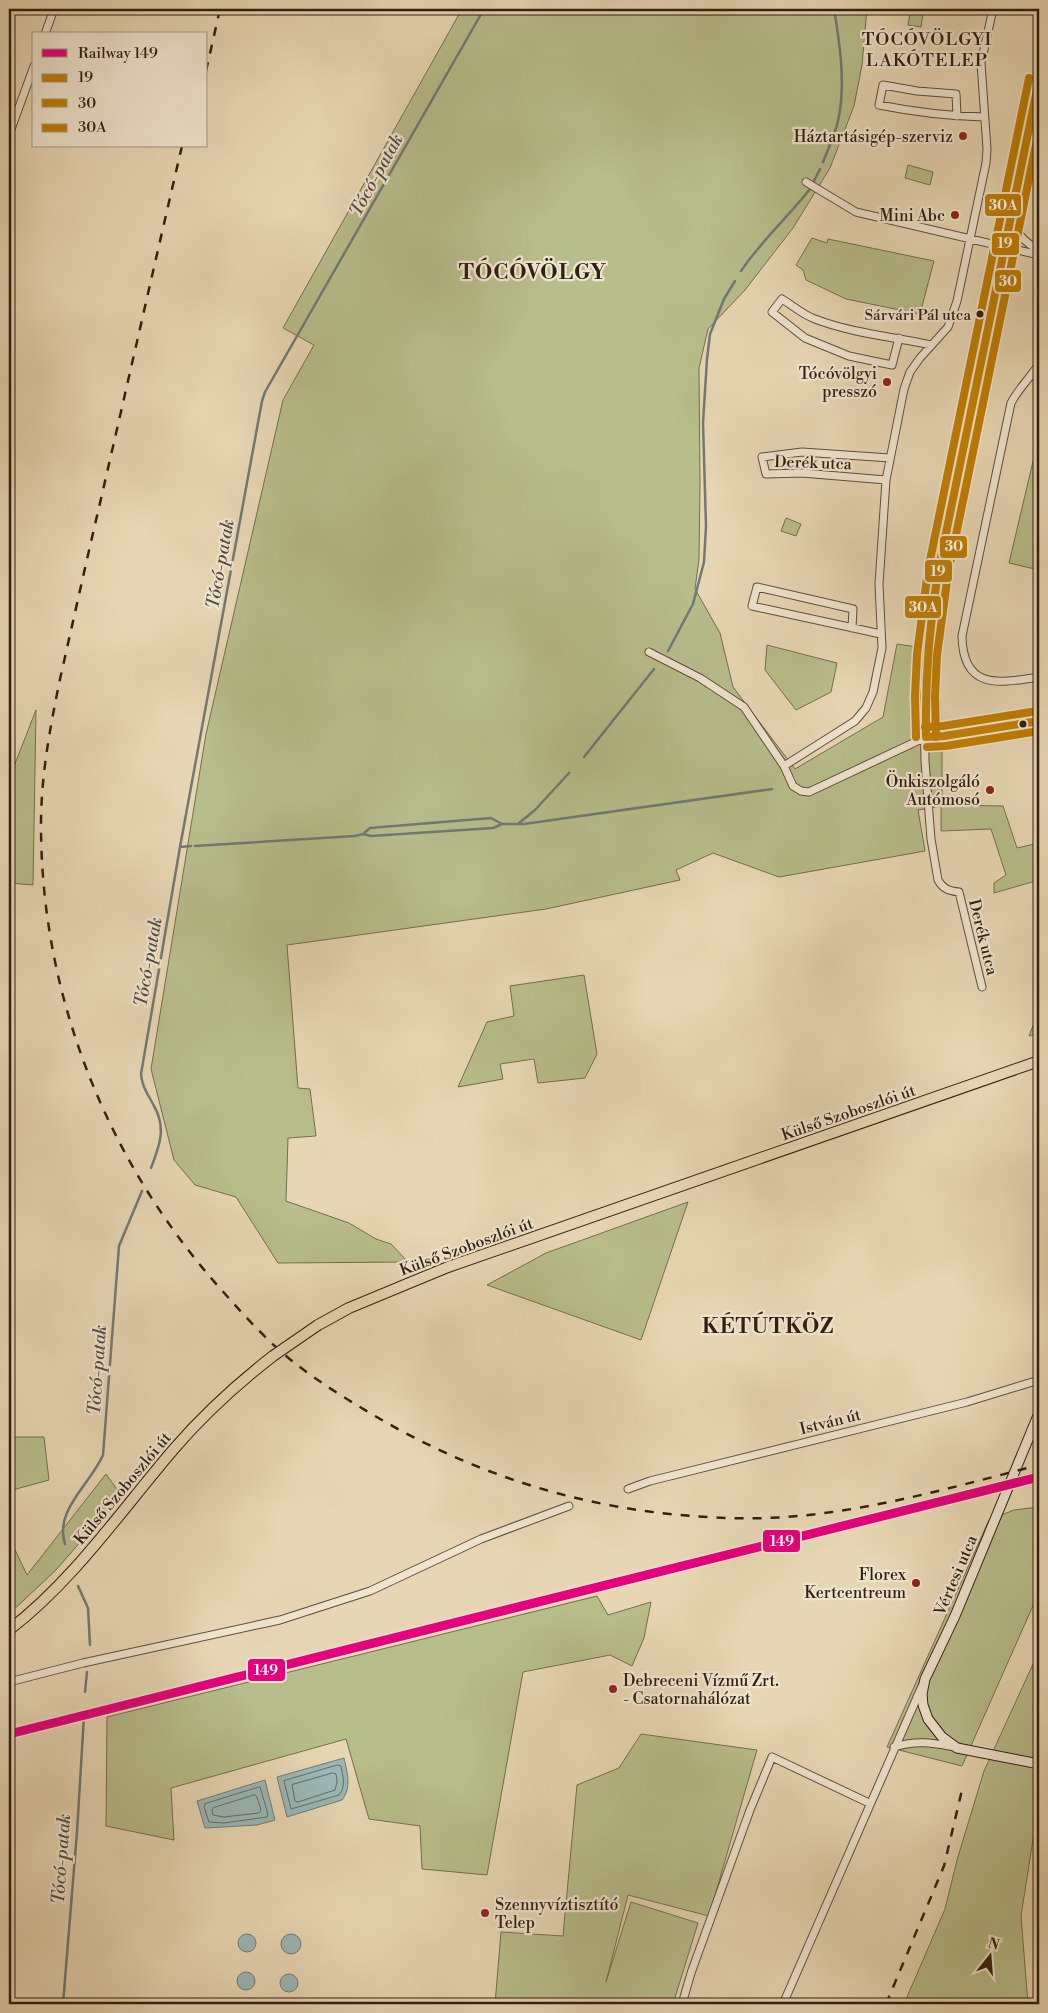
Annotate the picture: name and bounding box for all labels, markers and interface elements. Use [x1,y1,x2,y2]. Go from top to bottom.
district label: TÓCÓVÖLGYI LAKÓTELEP [862,28,992,72]
legend [32,32,208,148]
text: Railway 149 [78,44,158,63]
text: 19 [78,68,93,87]
text: 30 [78,94,96,113]
text: 30A [78,118,107,137]
place label: Háztartásigép-szerviz [794,127,953,147]
water label: Tócó-patak [344,130,408,220]
marker: Háztartásigép-szerviz [957,130,969,142]
line badge: 30A [984,193,1022,217]
text: 30A [989,197,1018,215]
place label: Mini Abc [880,206,945,226]
marker: Mini Abc [949,209,961,221]
line badge: 19 [991,232,1020,256]
text: 19 [997,235,1013,253]
district label: TÓCÓVÖLGY [459,257,607,286]
line badge: 30 [994,269,1022,293]
text: 30 [999,273,1017,291]
place label: Sárvári Pál utca [864,306,971,325]
marker: Sárvári Pál utca [975,309,985,319]
place label: Tócóvölgyi presszó [799,364,877,402]
marker: Tócóvölgyi presszó [881,376,893,388]
street label: Derék utca [774,452,853,474]
water label: Tócó-patak [201,517,240,611]
line badge: 30 [939,535,968,559]
text: 30 [945,538,963,556]
line badge: 19 [924,559,953,583]
text: 19 [930,563,946,581]
line badge: 30A [904,595,942,619]
text: 30A [909,599,938,617]
unlabelled marker [1018,719,1028,729]
place label: Önkiszolgáló Autómosó [886,770,980,810]
marker: Önkiszolgáló Autómosó [984,784,996,796]
street label: Derék utca [964,897,1002,978]
water label: Tócó-patak [129,915,168,1009]
street label: Külső Szoboszlói út [778,1080,918,1145]
street label: Külső Szoboszlói út [397,1213,536,1280]
district label: KÉTÚTKÖZ [702,1311,834,1340]
water label: Tócó-patak [83,1324,112,1416]
street label: István út [798,1405,863,1439]
street label: Külső Szoboszlói út [70,1428,176,1549]
line badge: 149 [762,1529,801,1553]
street label: Vértesi utca [930,1531,982,1620]
text: 149 [770,1533,794,1551]
place label: Florex Kertcentreum [804,1565,907,1603]
marker: Florex Kertcentreum [910,1577,922,1589]
line badge: 149 [247,1658,286,1682]
text: 149 [254,1662,278,1680]
place label: Debreceni Vízmű Zrt. - Csatornahálózat [623,1671,779,1709]
marker: Debreceni Vízmű Zrt. - Csatornahálózat [607,1683,619,1695]
water label: Tócó-patak [47,1813,76,1905]
place label: Szennyvíztisztító Telep [495,1895,618,1933]
marker: Szennyvíztisztító Telep [479,1907,491,1919]
north arrow [966,1930,1016,1980]
text: N [986,1934,1001,1955]

